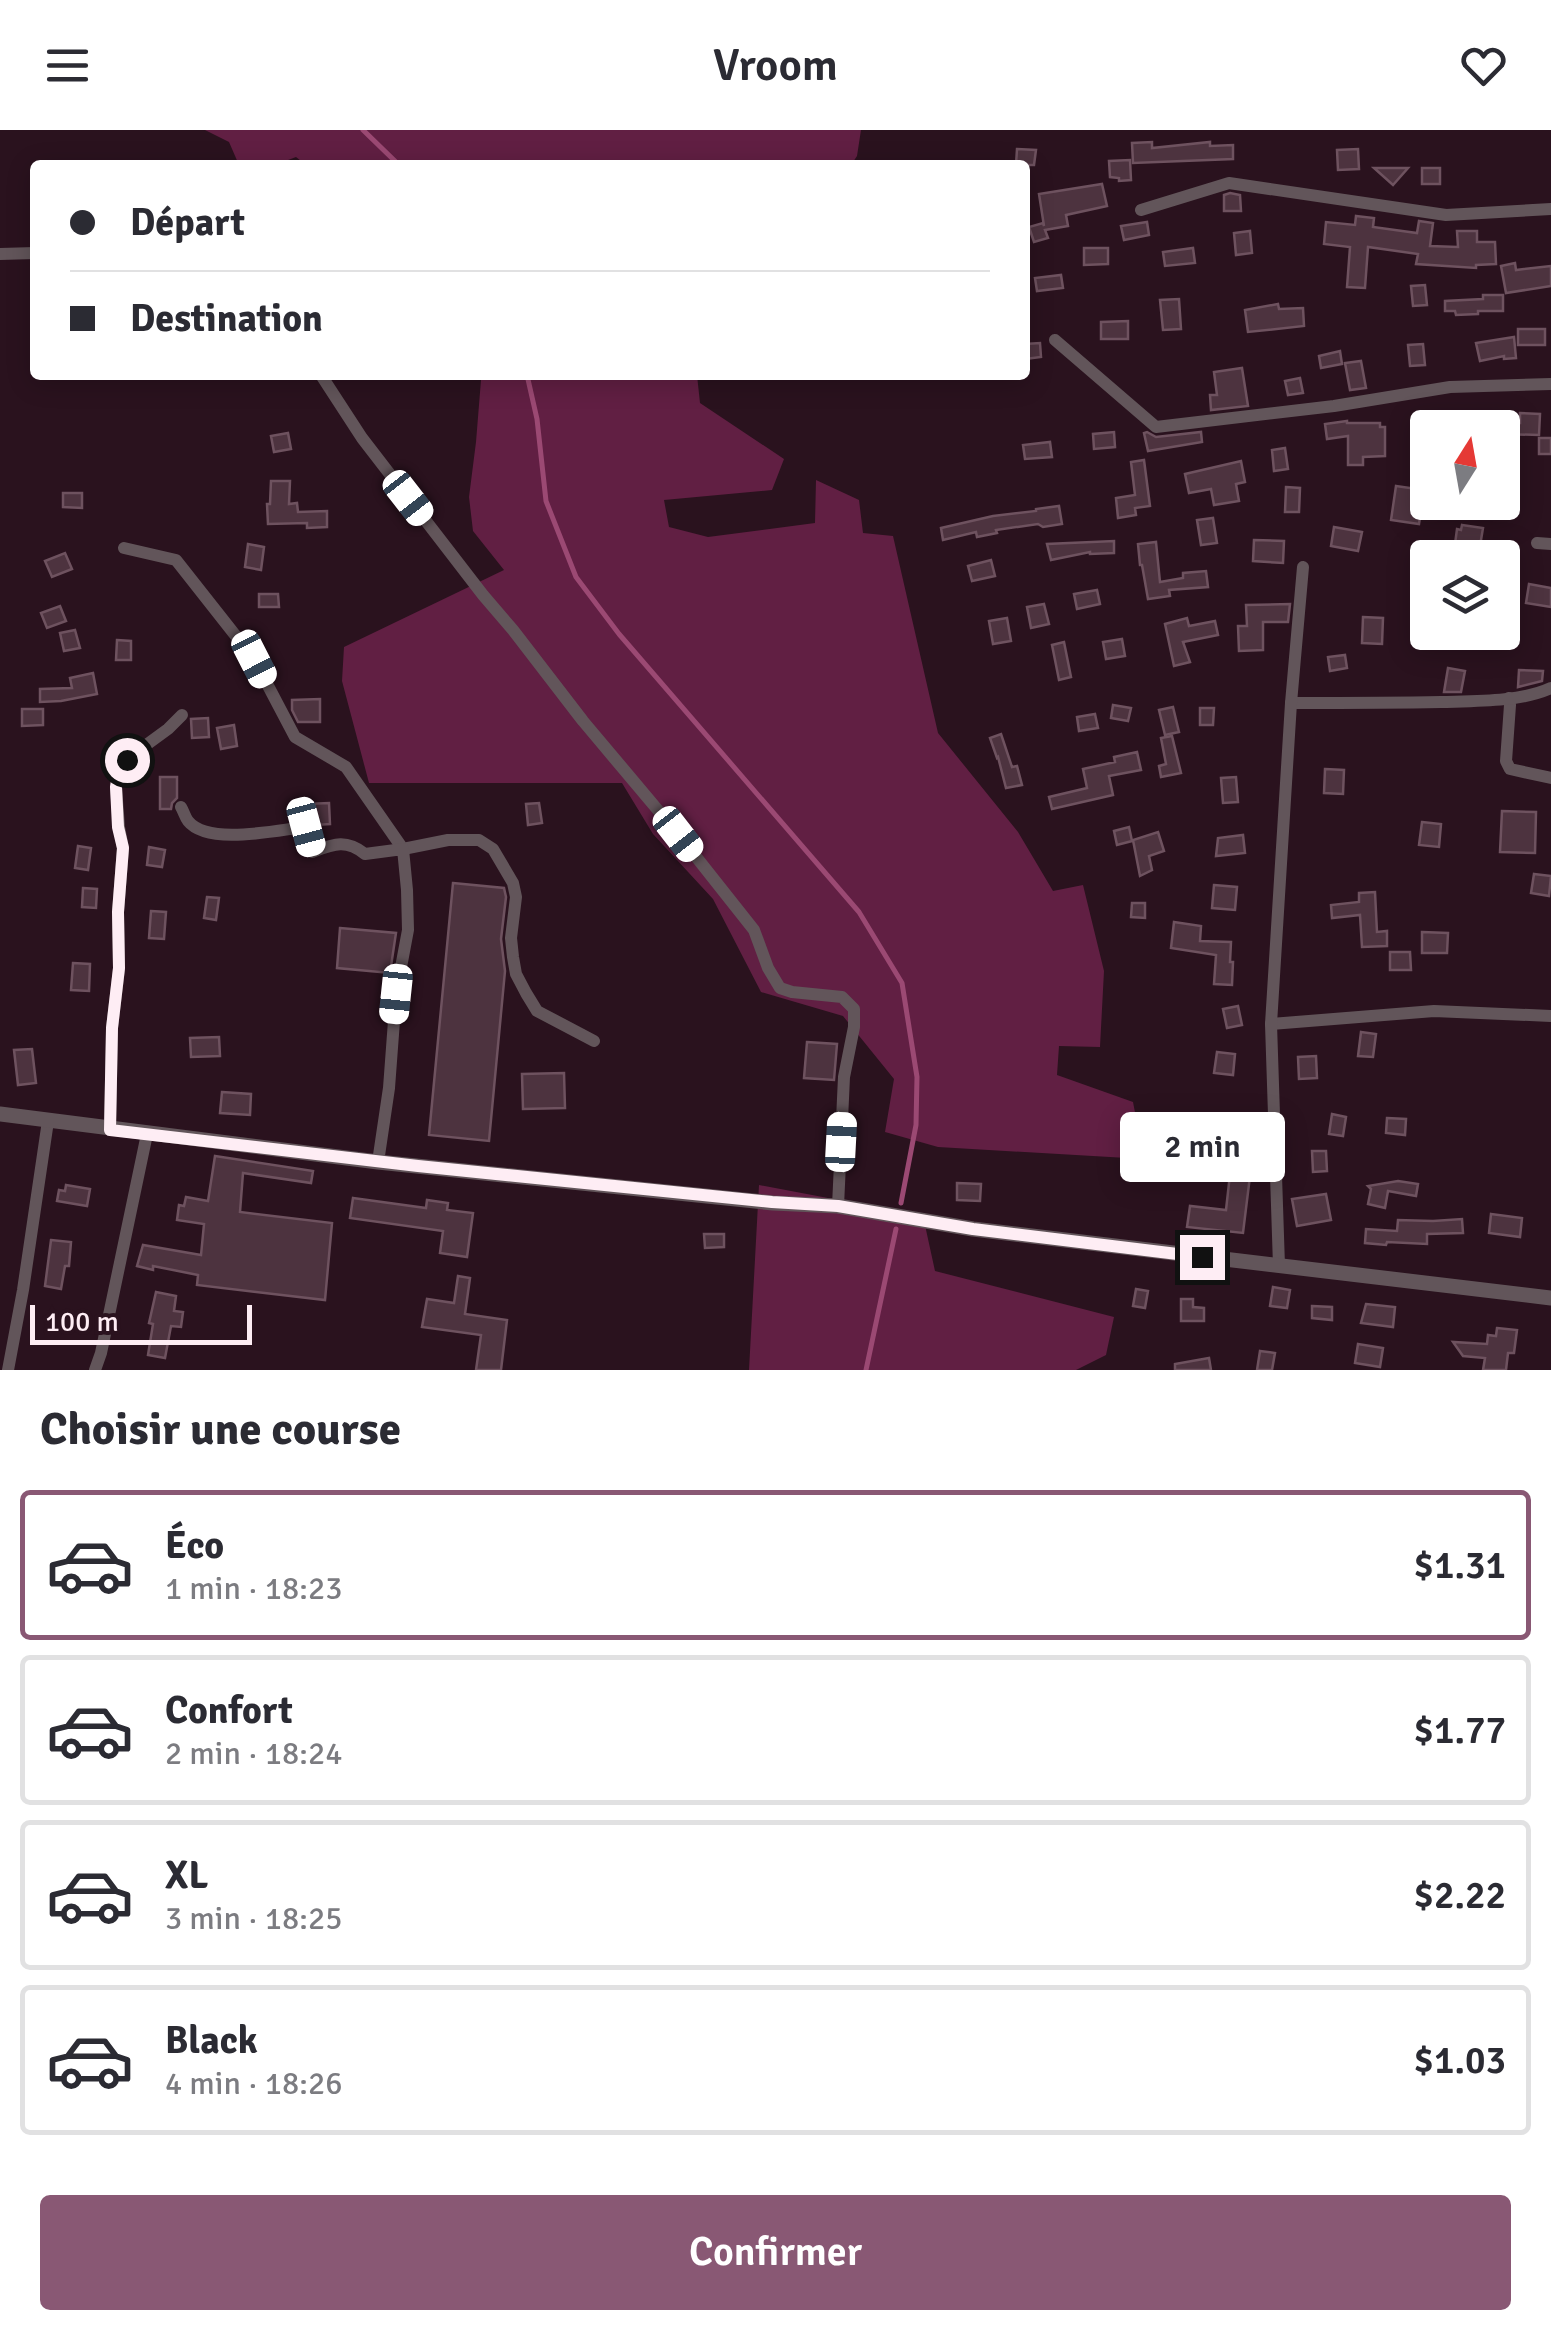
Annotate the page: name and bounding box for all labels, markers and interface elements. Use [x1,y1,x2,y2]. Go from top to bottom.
icon: menu [40,38,95,93]
text: Vroom [713,38,838,93]
icon: heart [1456,38,1511,93]
text: Départ [130,199,245,246]
text: Destination [130,295,323,342]
north arrow [1410,410,1520,520]
map controls [1410,410,1520,650]
car [378,465,438,531]
button: layers [1410,540,1520,650]
car [227,625,281,693]
route start [105,738,150,783]
car [284,794,328,860]
car [648,801,708,867]
car [378,963,414,1025]
car [824,1111,858,1173]
callout: 2 min [1120,1112,1284,1182]
text: 2 min [1164,1127,1241,1166]
route end [1180,1235,1225,1280]
scale bar [30,1300,252,1344]
text: 100 m [45,1305,119,1339]
text: Choisir une course [40,1402,401,1457]
icon: car [45,1520,135,1610]
text: Éco [165,1522,224,1569]
text: $1.31 [1413,1542,1506,1589]
text: 1 min · 18:23 [165,1569,343,1608]
icon: car [45,1685,135,1775]
text: Confort [165,1687,293,1734]
text: $1.77 [1413,1707,1506,1754]
text: 2 min · 18:24 [165,1734,343,1773]
icon: car [45,1850,135,1940]
text: XL [165,1852,208,1899]
text: $2.22 [1413,1872,1506,1919]
text: 3 min · 18:25 [165,1899,343,1938]
icon: car [45,2015,135,2105]
text: Black [165,2017,258,2064]
text: $1.03 [1413,2037,1506,2084]
text: 4 min · 18:26 [165,2064,343,2103]
button: Confirmer [40,2195,1511,2310]

